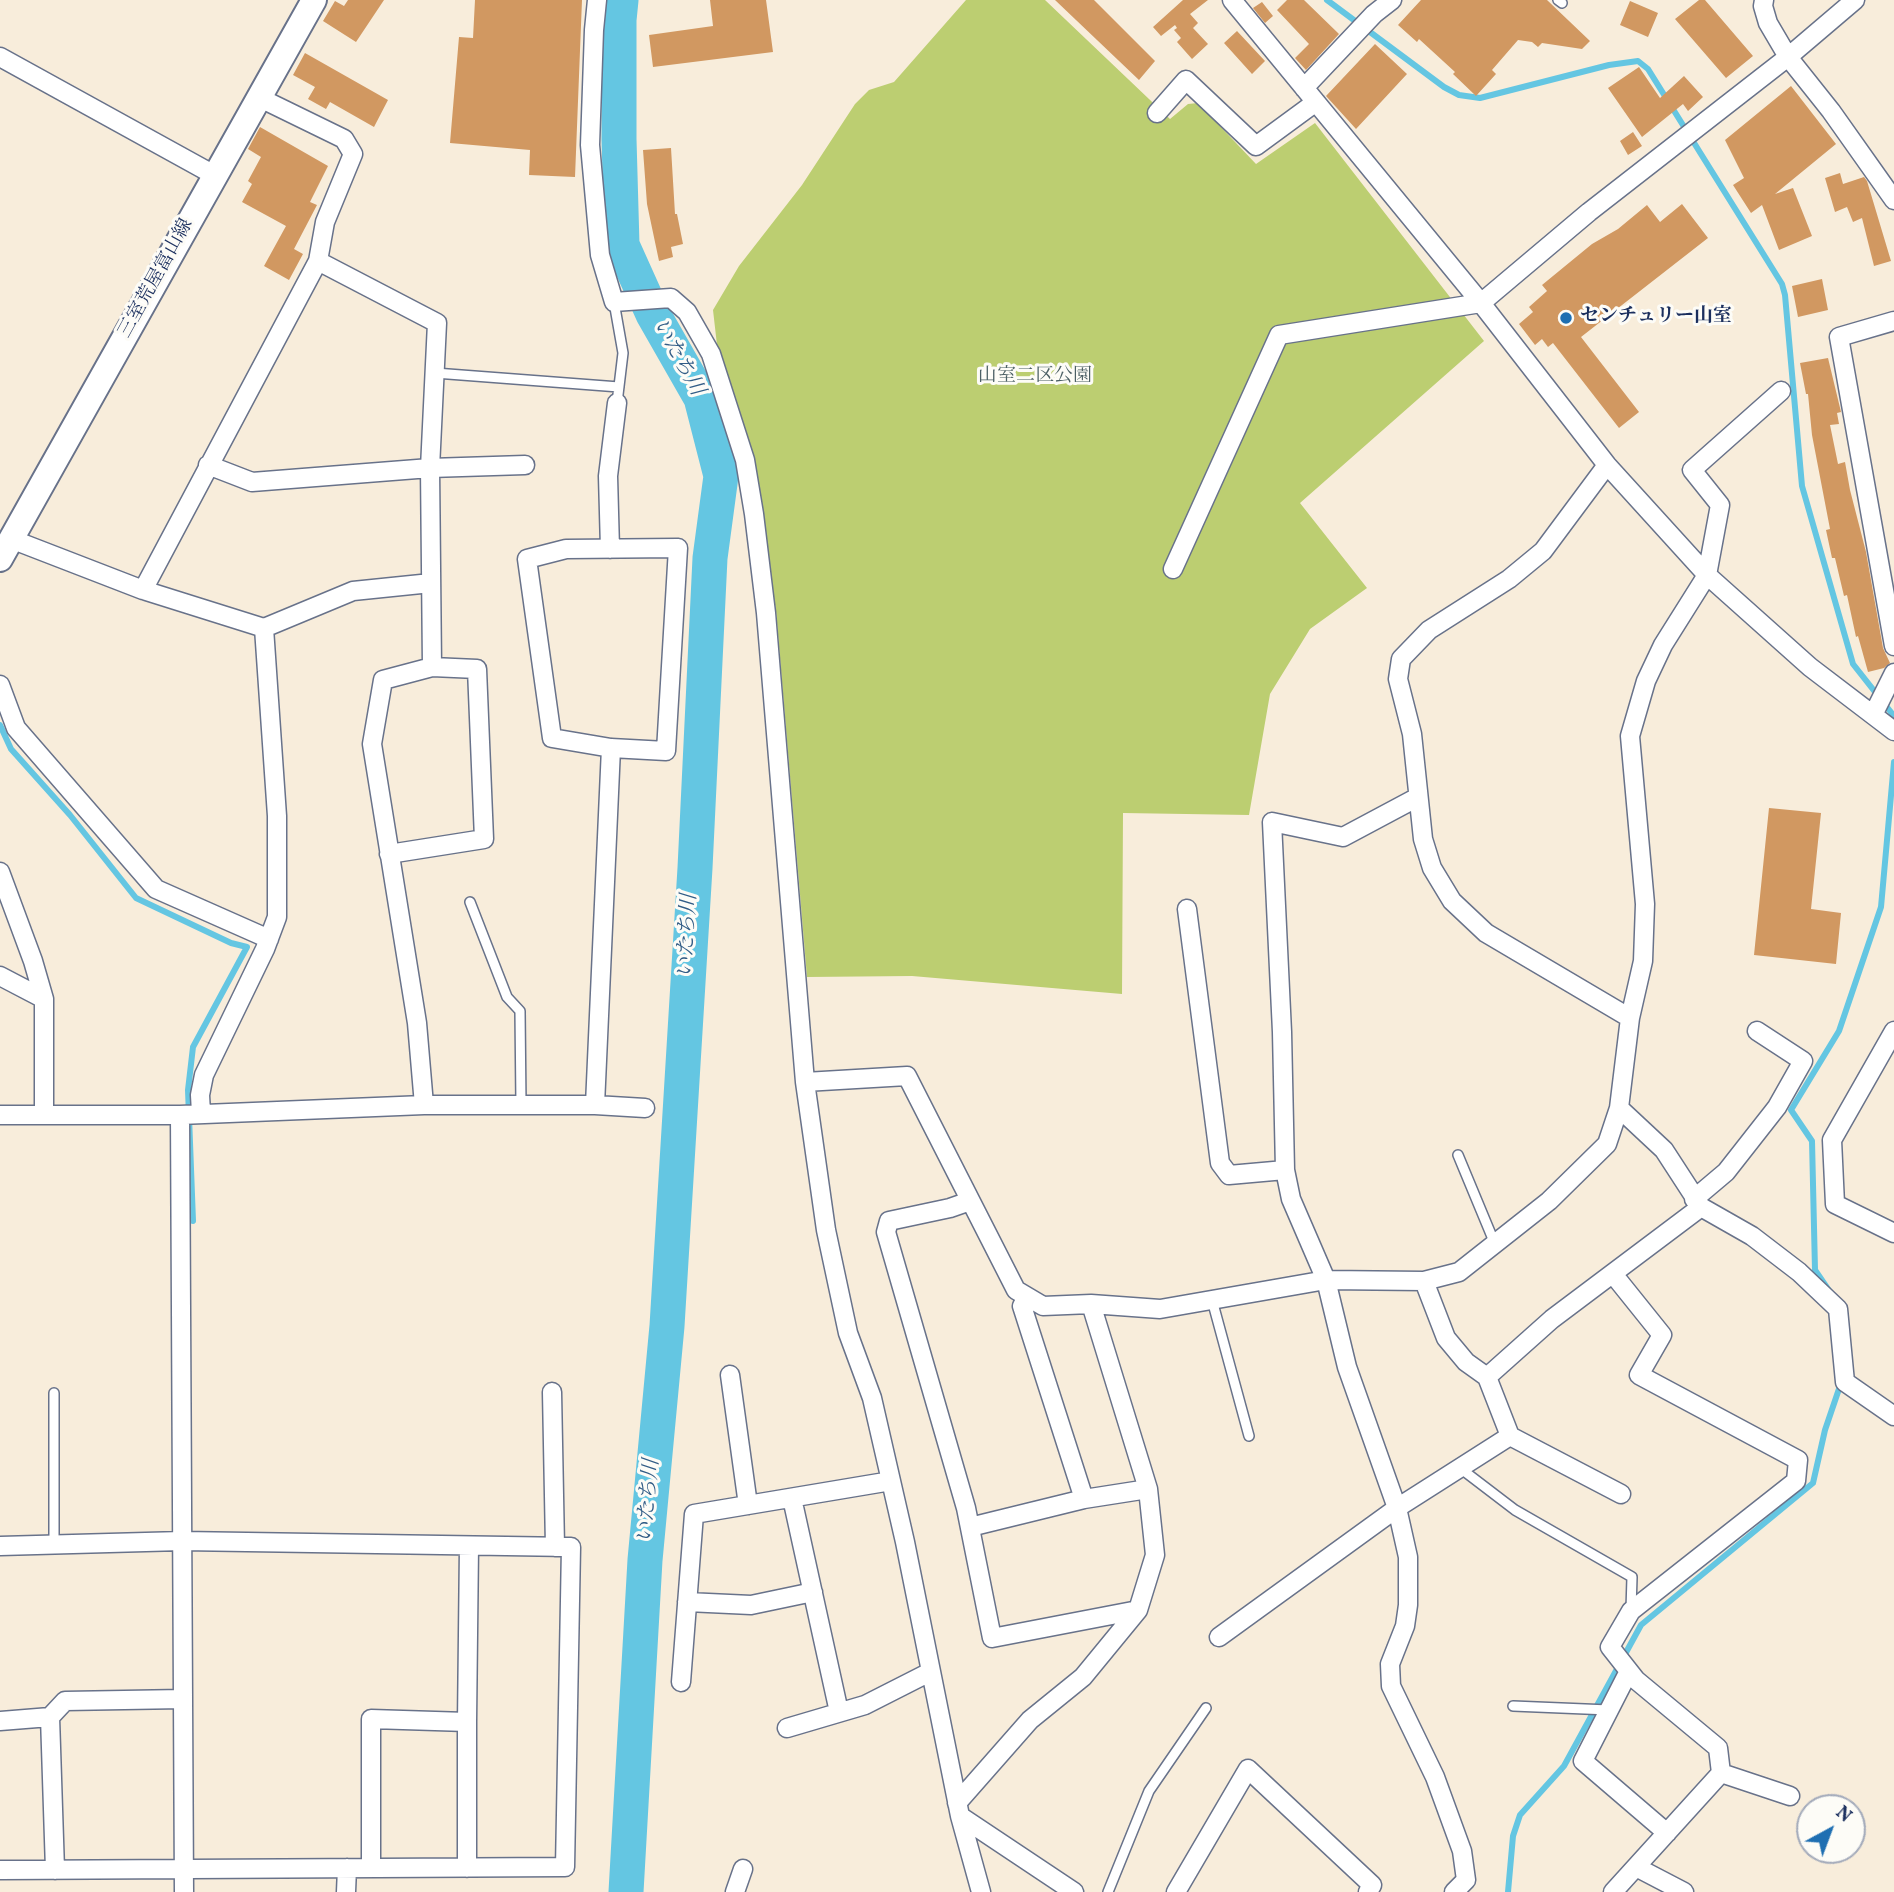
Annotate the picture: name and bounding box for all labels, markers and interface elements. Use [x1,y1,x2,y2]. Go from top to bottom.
street label: 三室荒屋富山線 [115,215,199,343]
place label: センチュリー山室 [1580,307,1732,329]
marker: センチュリー山室 [1558,310,1574,326]
water label: いたち川 [646,315,708,401]
park label: 山室二区公園 [978,367,1092,389]
water label: いたち川 [674,893,704,979]
water label: いたち川 [634,1458,666,1544]
north arrow [1796,1794,1866,1864]
text: N [1830,1800,1857,1829]

